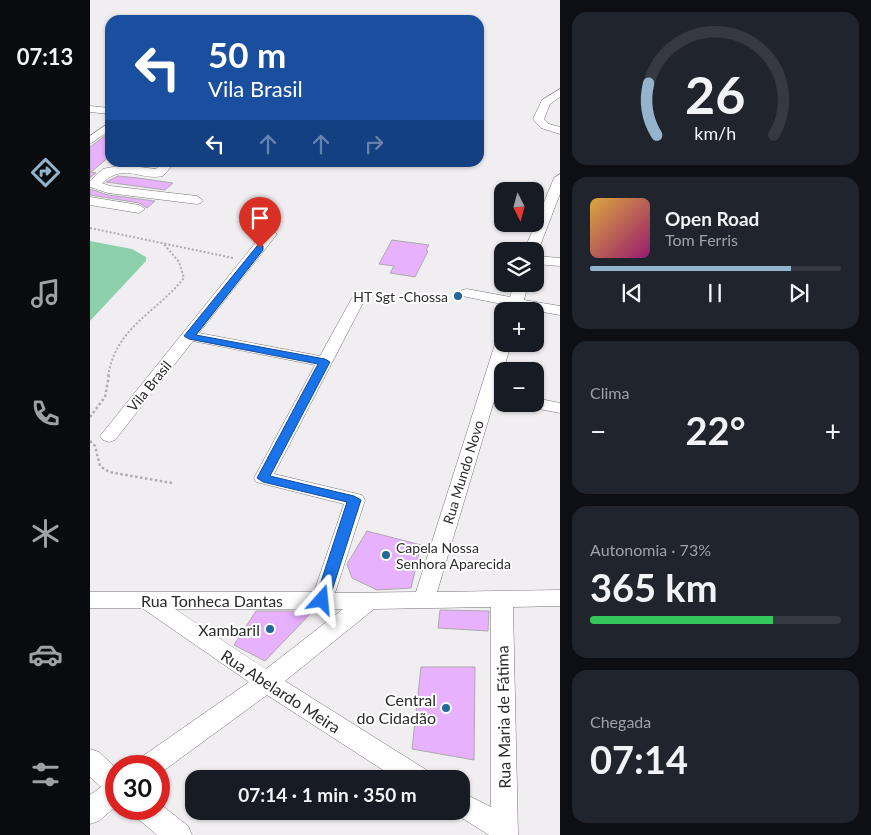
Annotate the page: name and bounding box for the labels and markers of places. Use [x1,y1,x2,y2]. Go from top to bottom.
pin [239,197,281,248]
place label: HT Sgt -Chossa [353,288,448,305]
marker: HT Sgt -Chossa [452,290,464,302]
place label: Capela Nossa Senhora Aparecida [396,539,511,572]
marker: Capela Nossa Senhora Aparecida [380,549,392,561]
place label: Xambaril [198,620,260,639]
marker: Xambaril [264,623,276,635]
place label: Central do Cidadão [356,690,436,727]
marker: Central do Cidadão [440,702,452,714]

